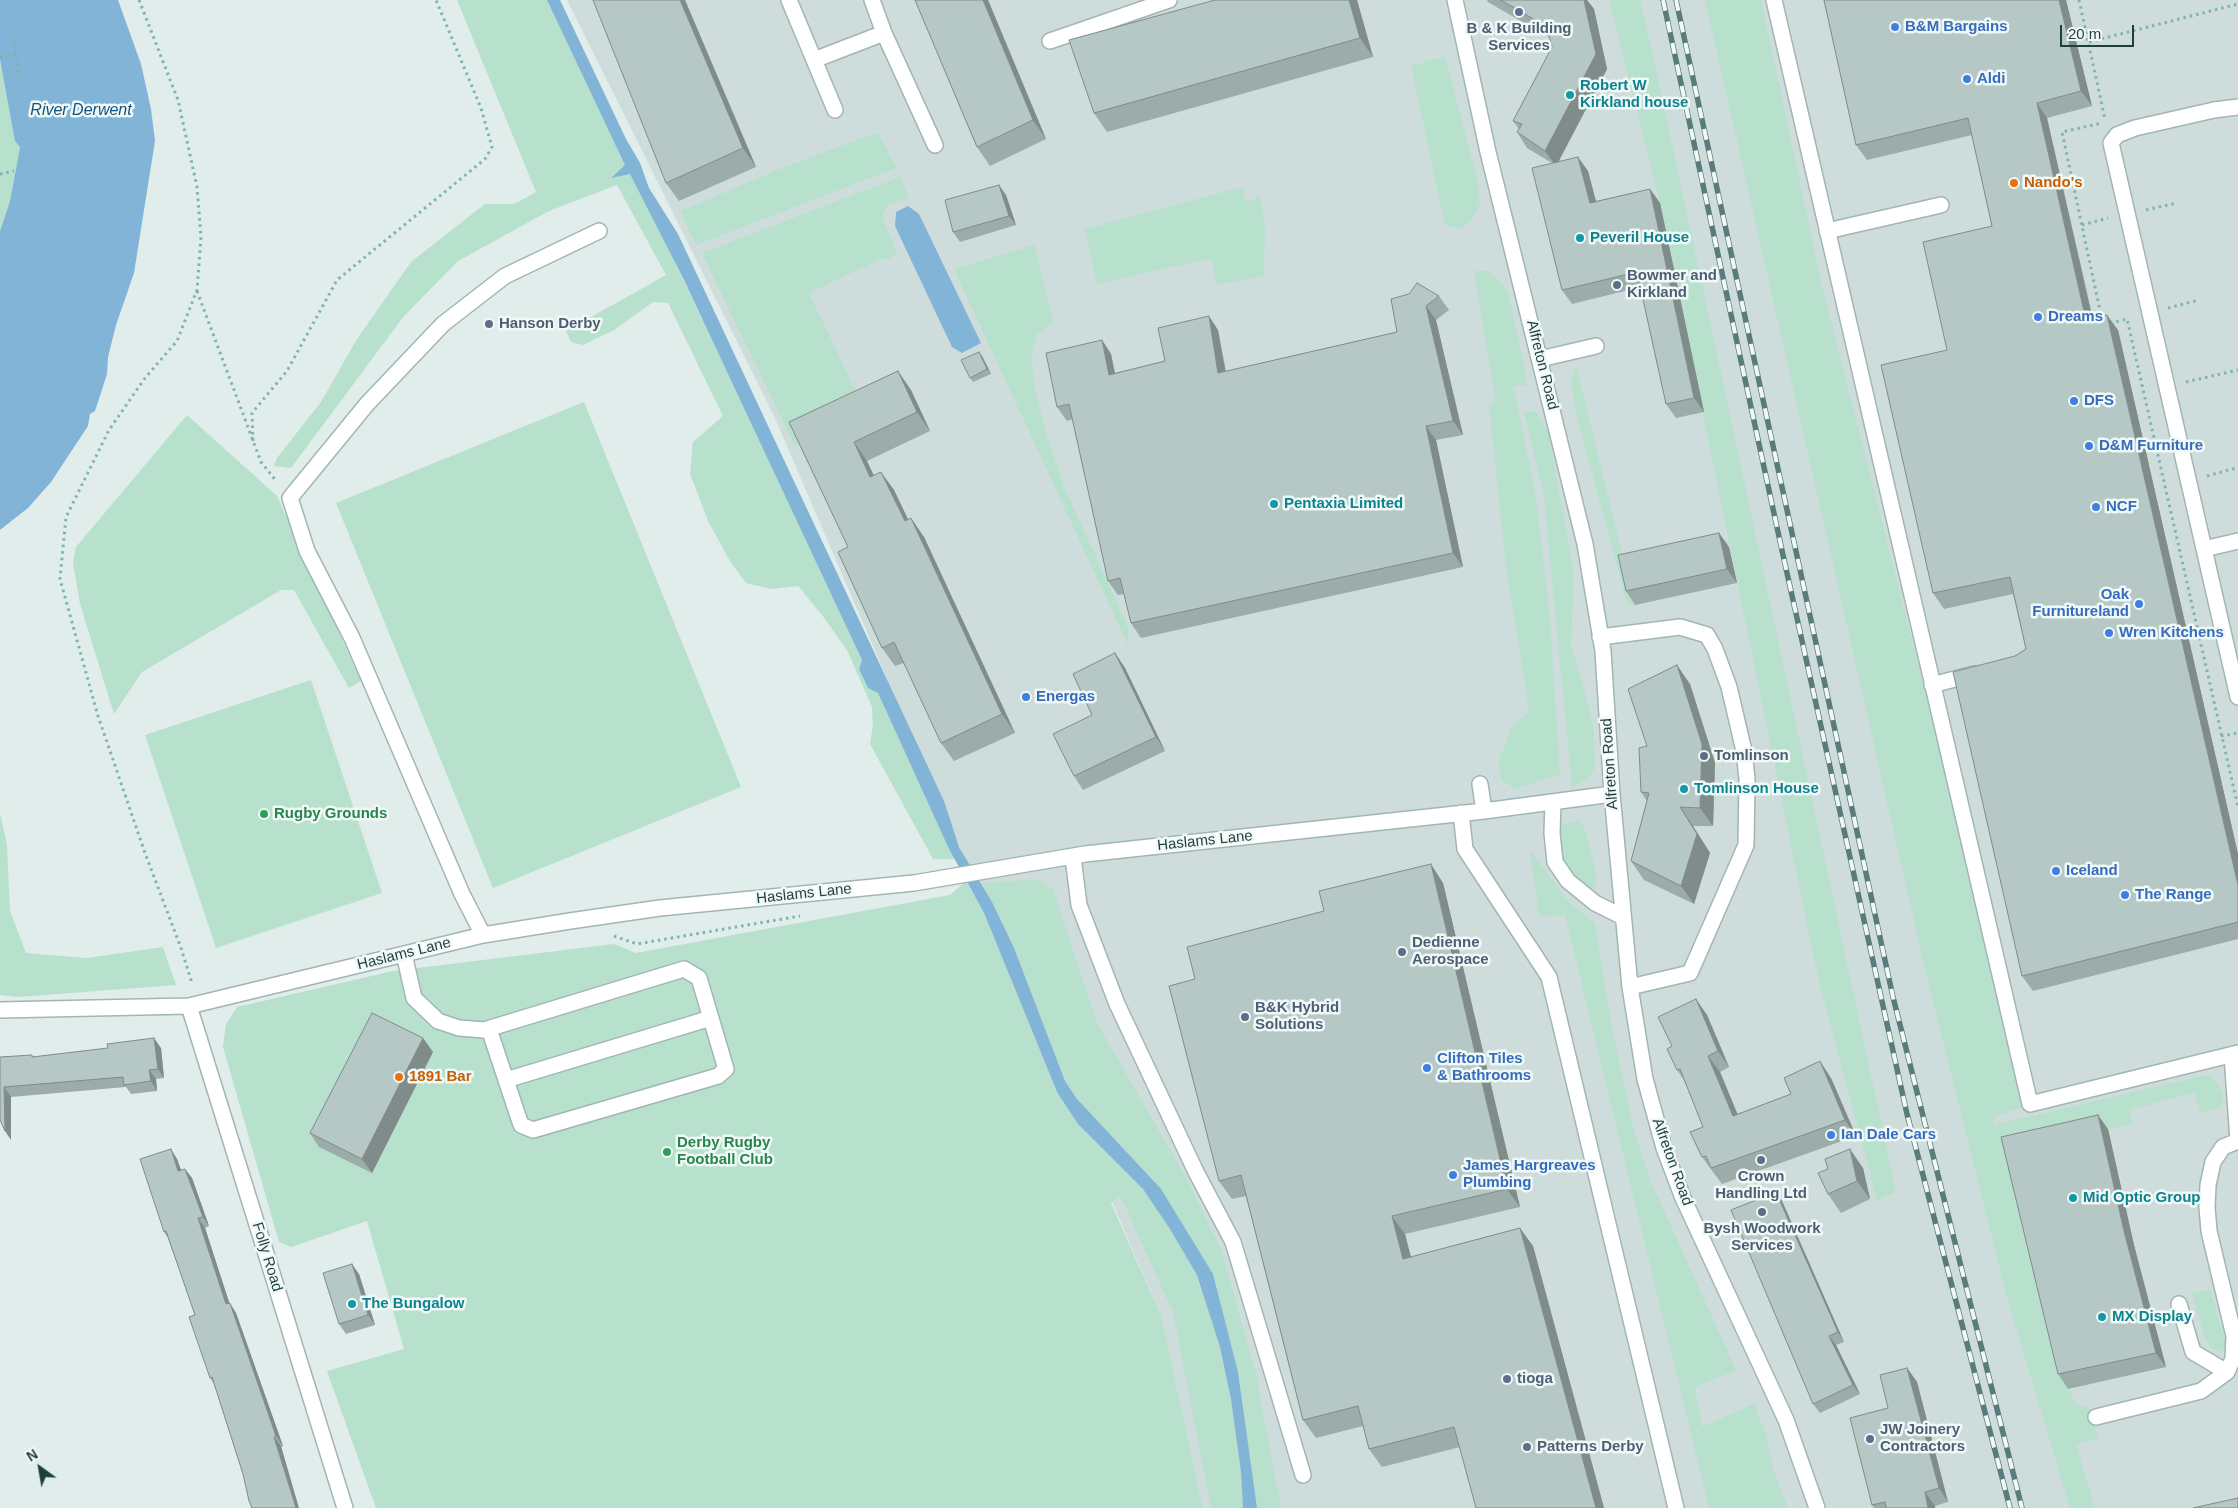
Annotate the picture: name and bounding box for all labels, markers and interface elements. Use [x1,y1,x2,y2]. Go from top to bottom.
marker: B & K Building Services [1513,6,1525,18]
scale bar [2063,15,2137,47]
place label: B&M Bargains [1905,18,2008,36]
place label: B & K Building Services [1467,20,1571,55]
marker: B&M Bargains [1889,21,1901,33]
text: 20 m [2068,25,2101,42]
place label: Aldi [1977,70,2005,88]
marker: Aldi [1961,73,1973,85]
place label: Robert W Kirkland house [1580,77,1688,112]
marker: Robert W Kirkland house [1564,89,1576,101]
water label: River Derwent [30,101,132,121]
place label: Nando's [2024,174,2083,192]
marker: Nando's [2008,177,2020,189]
place label: Peveril House [1590,229,1689,247]
marker: Peveril House [1574,232,1586,244]
place label: Bowmer and Kirkland [1627,267,1717,302]
marker: Bowmer and Kirkland [1611,279,1623,291]
place label: Dreams [2048,308,2103,326]
marker: Dreams [2032,311,2044,323]
place label: Hanson Derby [499,315,601,333]
marker: Hanson Derby [483,318,495,330]
street label: Alfreton Road [1522,318,1562,412]
place label: DFS [2084,392,2114,410]
marker: DFS [2068,395,2080,407]
place label: D&M Furniture [2099,437,2203,455]
marker: D&M Furniture [2083,440,2095,452]
place label: Pentaxia Limited [1284,495,1403,513]
marker: Pentaxia Limited [1268,498,1280,510]
place label: NCF [2106,498,2137,516]
marker: NCF [2090,501,2102,513]
place label: Oak Furnitureland [2032,586,2129,621]
marker: Oak Furnitureland [2133,598,2145,610]
place label: Wren Kitchens [2119,624,2224,642]
marker: Wren Kitchens [2103,627,2115,639]
place label: Energas [1036,688,1095,706]
marker: Energas [1020,691,1032,703]
street label: Alfreton Road [1598,718,1622,810]
place label: Tomlinson [1714,747,1789,765]
marker: Tomlinson [1698,750,1710,762]
place label: Tomlinson House [1694,780,1819,798]
marker: Tomlinson House [1678,783,1690,795]
place label: Rugby Grounds [274,805,387,823]
marker: Rugby Grounds [258,808,270,820]
street label: Haslams Lane [1156,827,1254,855]
place label: Iceland [2066,862,2118,880]
marker: Iceland [2050,865,2062,877]
street label: Haslams Lane [755,880,853,908]
place label: The Range [2135,886,2212,904]
marker: The Range [2119,889,2131,901]
street label: Haslams Lane [355,934,453,974]
place label: Dedienne Aerospace [1412,934,1489,969]
marker: Dedienne Aerospace [1396,946,1408,958]
place label: B&K Hybrid Solutions [1255,999,1339,1034]
marker: B&K Hybrid Solutions [1239,1011,1251,1023]
place label: Clifton Tiles & Bathrooms [1437,1050,1531,1085]
marker: Clifton Tiles & Bathrooms [1421,1062,1433,1074]
place label: 1891 Bar [409,1068,472,1086]
marker: 1891 Bar [393,1071,405,1083]
street label: Alfreton Road [1648,1116,1696,1208]
place label: Ian Dale Cars [1841,1126,1936,1144]
marker: Ian Dale Cars [1825,1129,1837,1141]
place label: Derby Rugby Football Club [677,1134,773,1169]
marker: Derby Rugby Football Club [661,1146,673,1158]
marker: Crown Handling Ltd [1755,1154,1767,1166]
place label: James Hargreaves Plumbing [1463,1157,1596,1192]
place label: Crown Handling Ltd [1715,1168,1807,1203]
marker: James Hargreaves Plumbing [1447,1169,1459,1181]
place label: Mid Optic Group [2083,1189,2200,1207]
marker: Mid Optic Group [2067,1192,2079,1204]
marker: Bysh Woodwork Services [1756,1206,1768,1218]
street label: Folly Road [248,1220,286,1294]
place label: Bysh Woodwork Services [1703,1220,1821,1255]
place label: The Bungalow [362,1295,464,1313]
marker: The Bungalow [346,1298,358,1310]
place label: MX Display [2112,1308,2192,1326]
marker: MX Display [2096,1311,2108,1323]
place label: tioga [1517,1370,1553,1388]
marker: tioga [1501,1373,1513,1385]
place label: JW Joinery Contractors [1880,1421,1965,1456]
marker: JW Joinery Contractors [1864,1433,1876,1445]
place label: Patterns Derby [1537,1438,1644,1456]
marker: Patterns Derby [1521,1441,1533,1453]
north arrow [15,1443,65,1493]
text: N [24,1446,41,1465]

